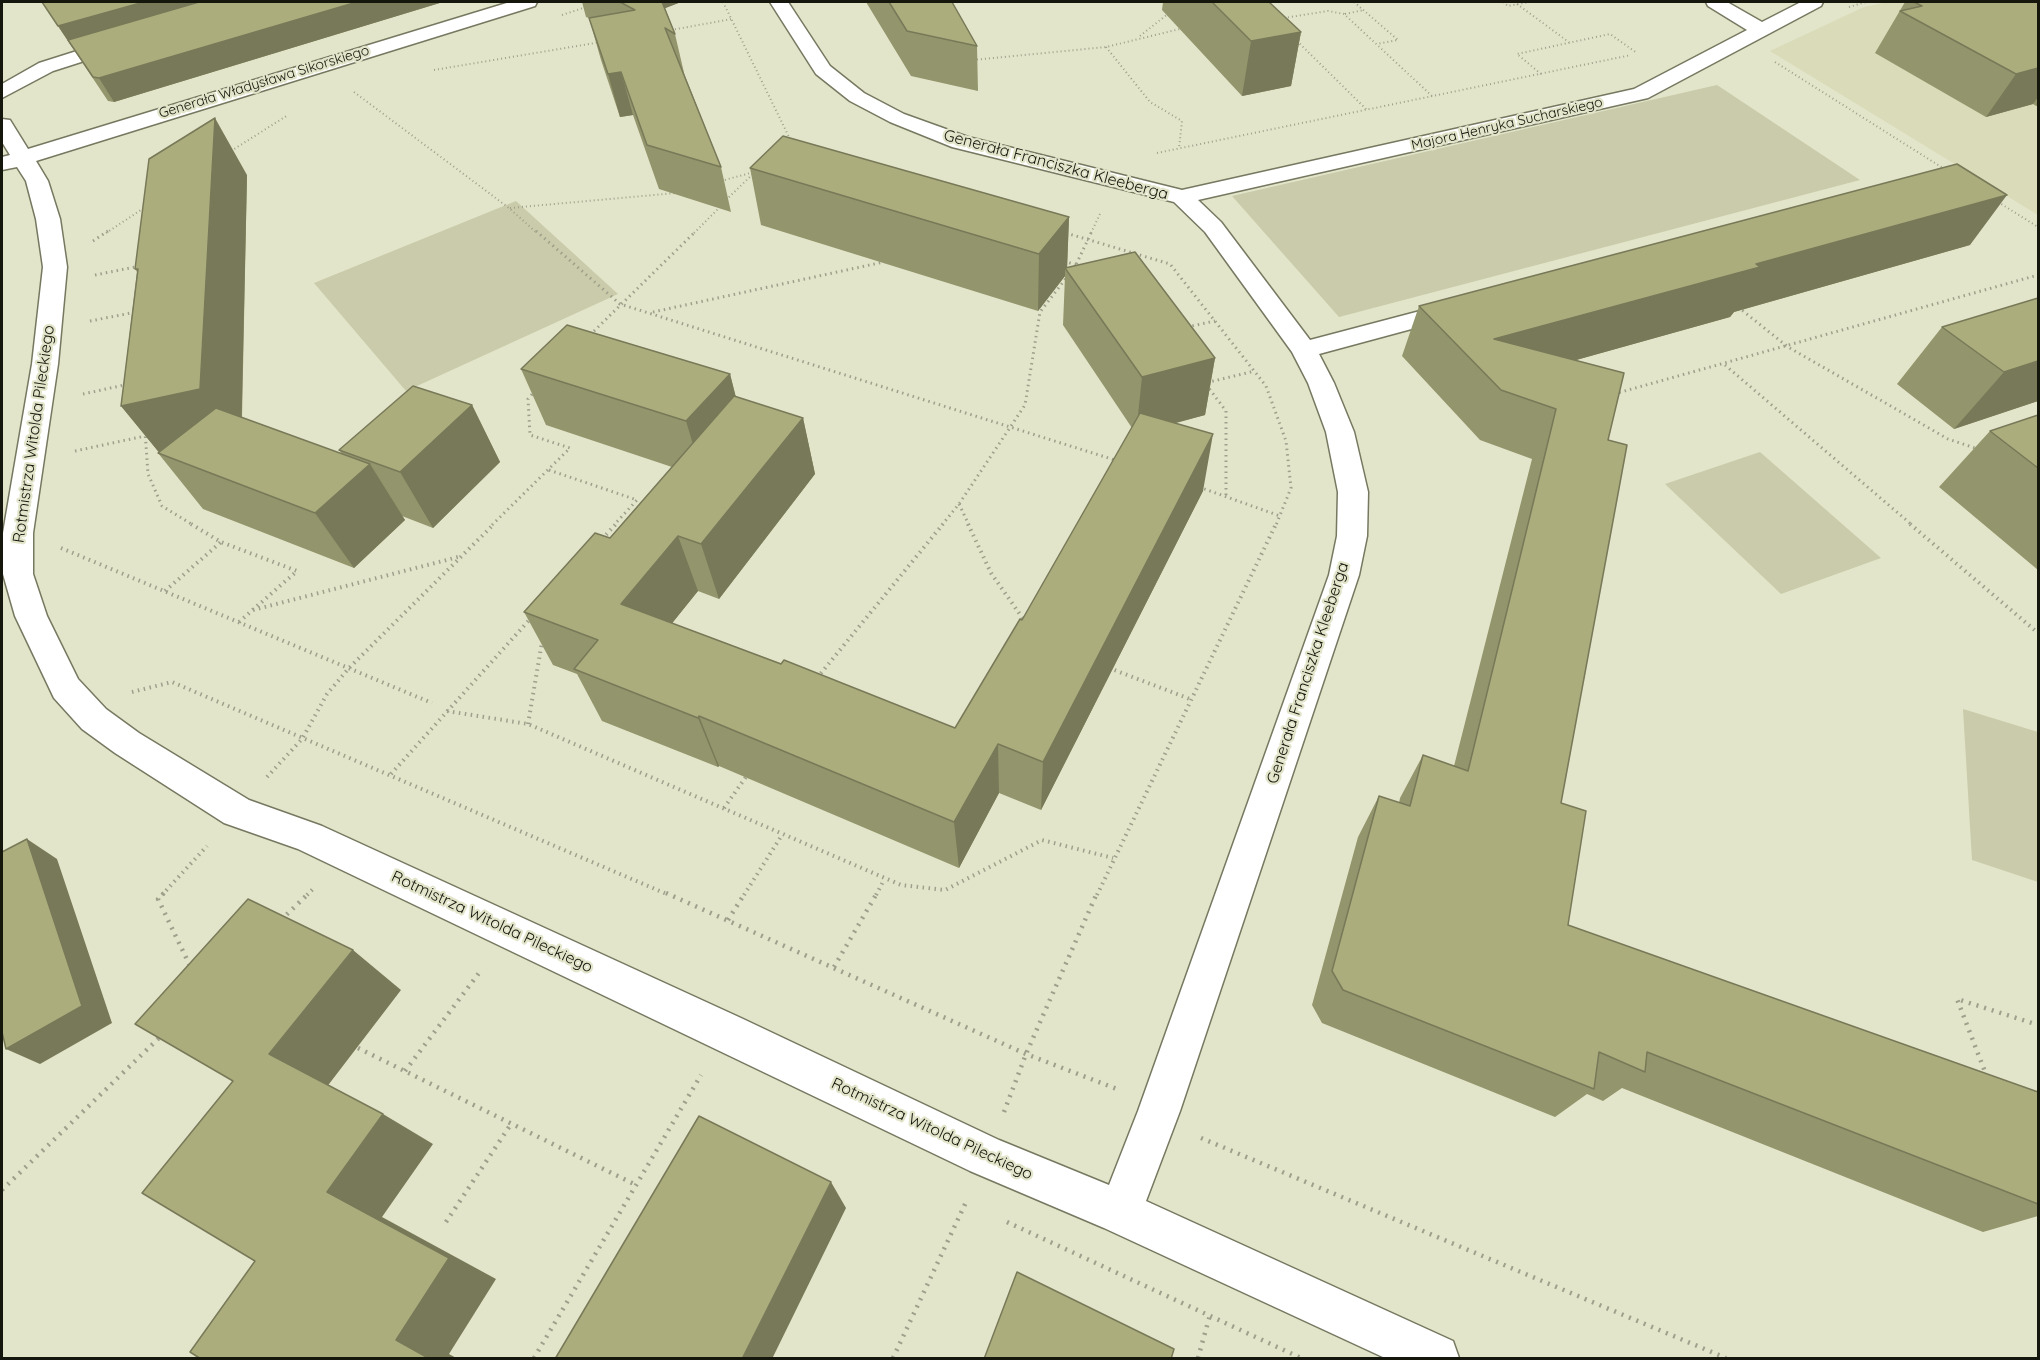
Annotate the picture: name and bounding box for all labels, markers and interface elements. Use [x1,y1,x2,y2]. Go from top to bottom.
street label: Generała Władysława Sikorskiego [157,42,371,122]
street label: Majora Henryka Sucharskiego [1410,94,1604,154]
street label: Generała Franciszka Kleeberga [942,126,1170,204]
street label: Rotmistrza Witolda Pileckiego [9,324,59,544]
street label: Generała Franciszka Kleeberga [1263,560,1353,786]
street label: Rotmistrza Witolda Pileckiego [388,867,596,977]
street label: Rotmistrza Witolda Pileckiego [828,1074,1036,1184]

